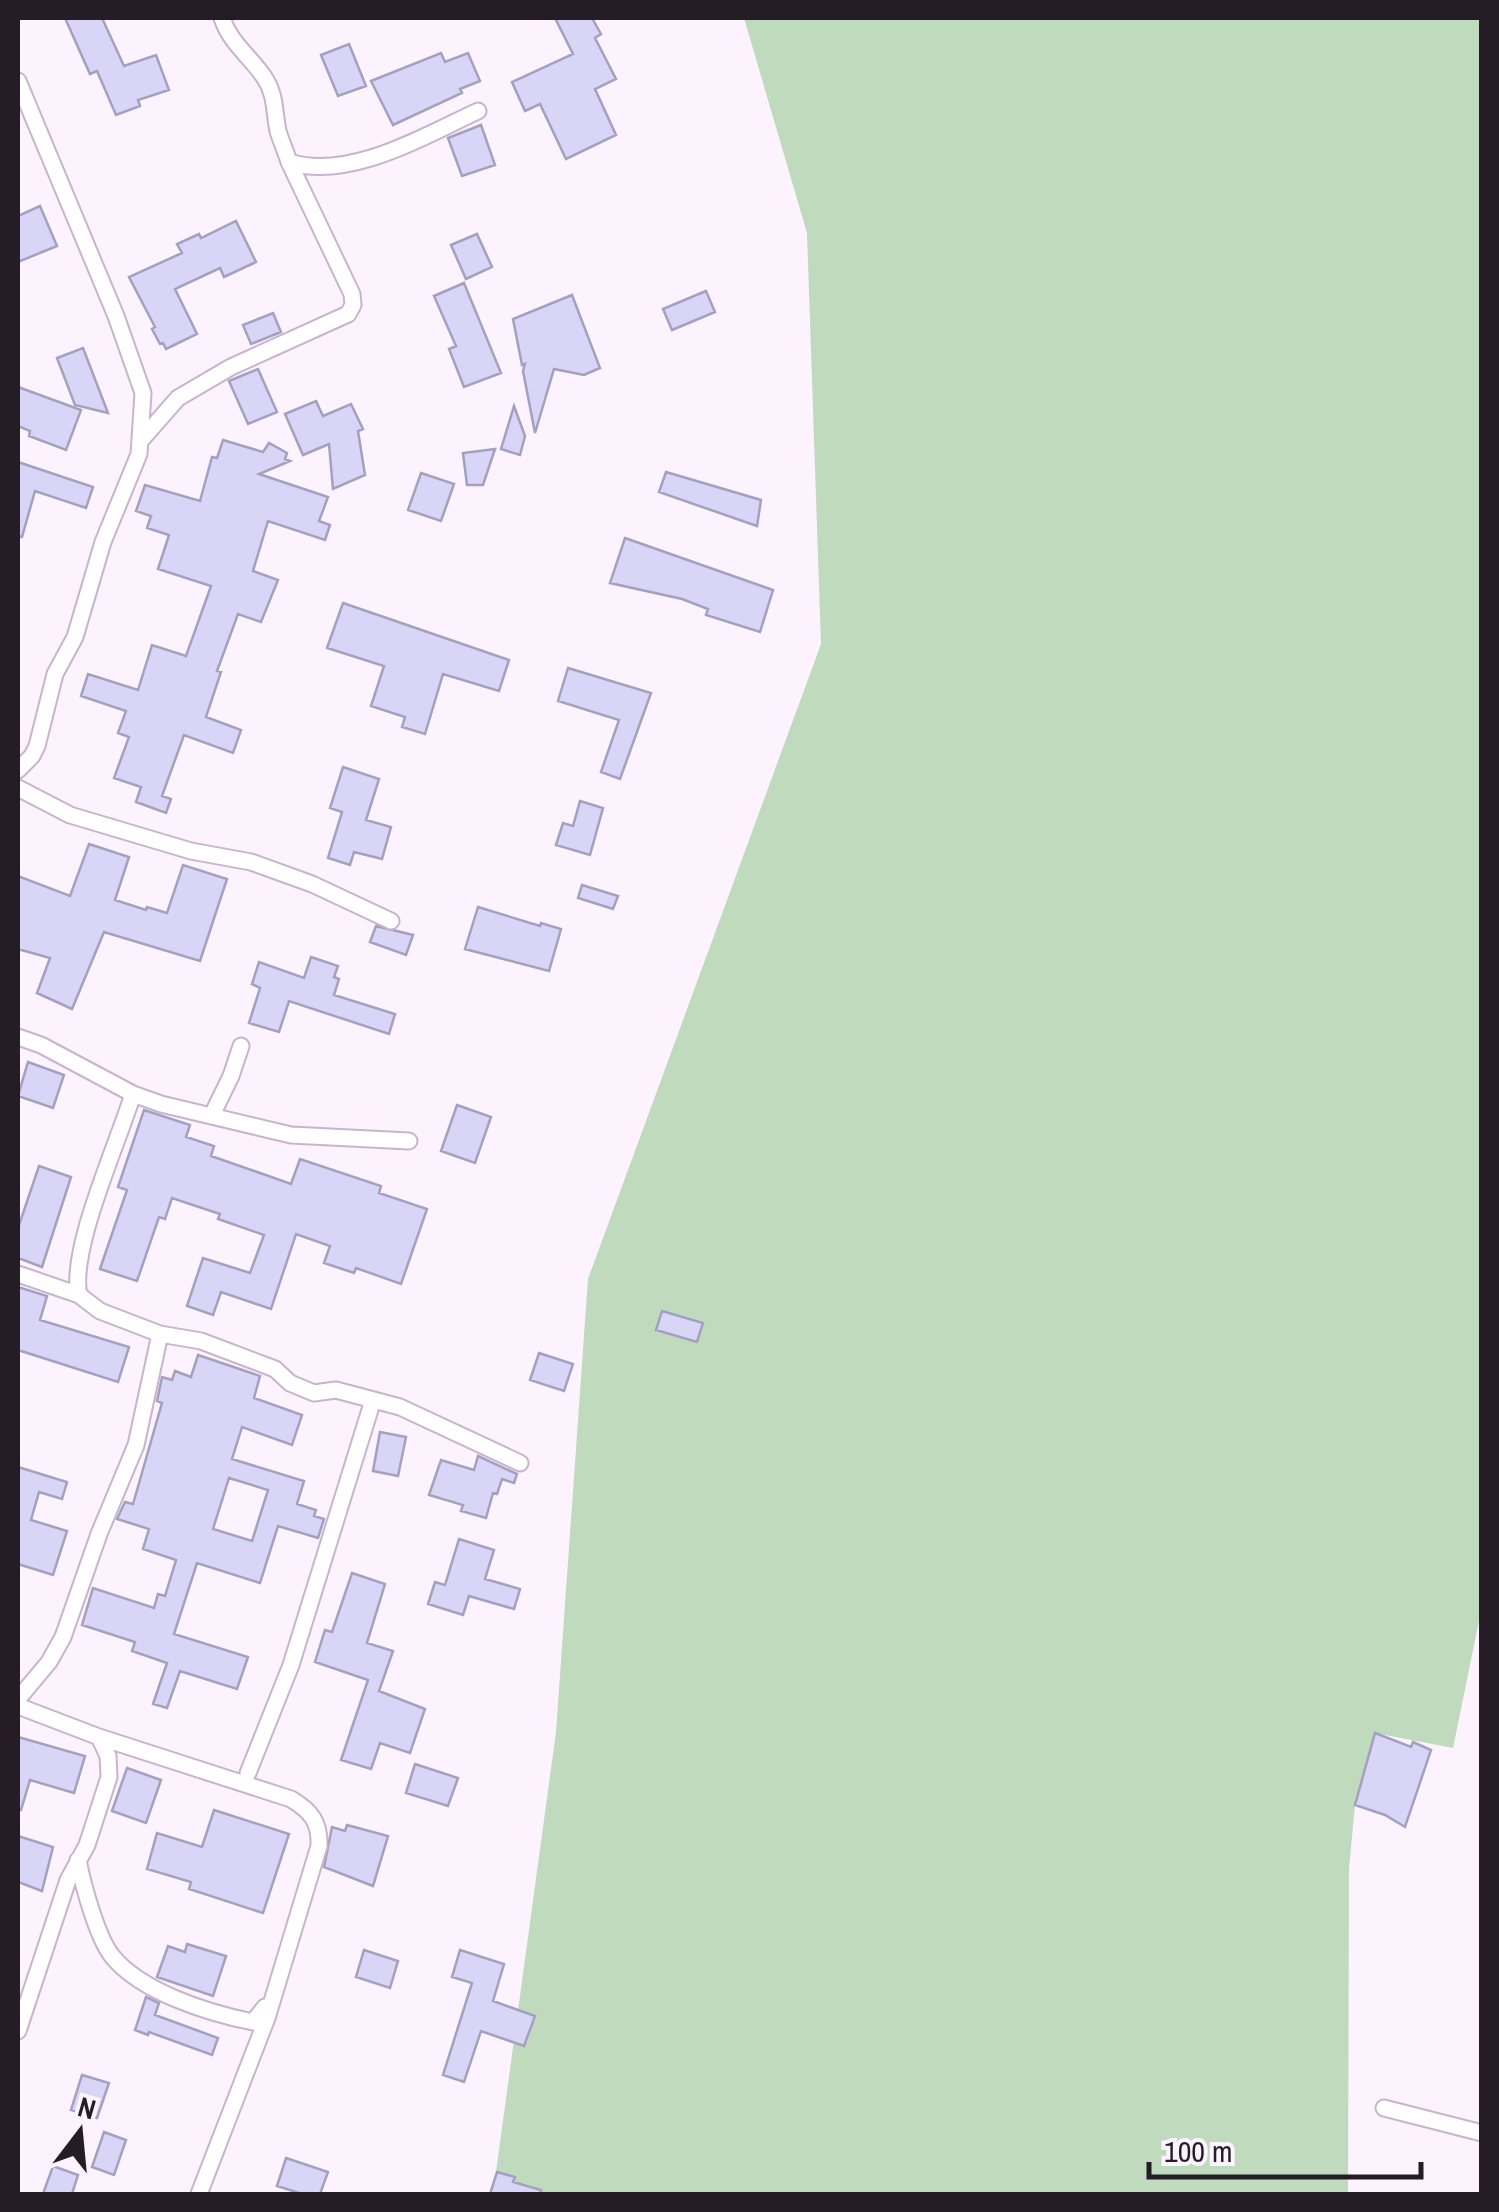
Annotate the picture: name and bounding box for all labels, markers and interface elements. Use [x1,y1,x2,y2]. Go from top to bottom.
north arrow [30,2082,130,2182]
text: N [74,2087,100,2129]
scale bar [1149,2117,1422,2179]
text: 100 m [1164,2131,1232,2171]

